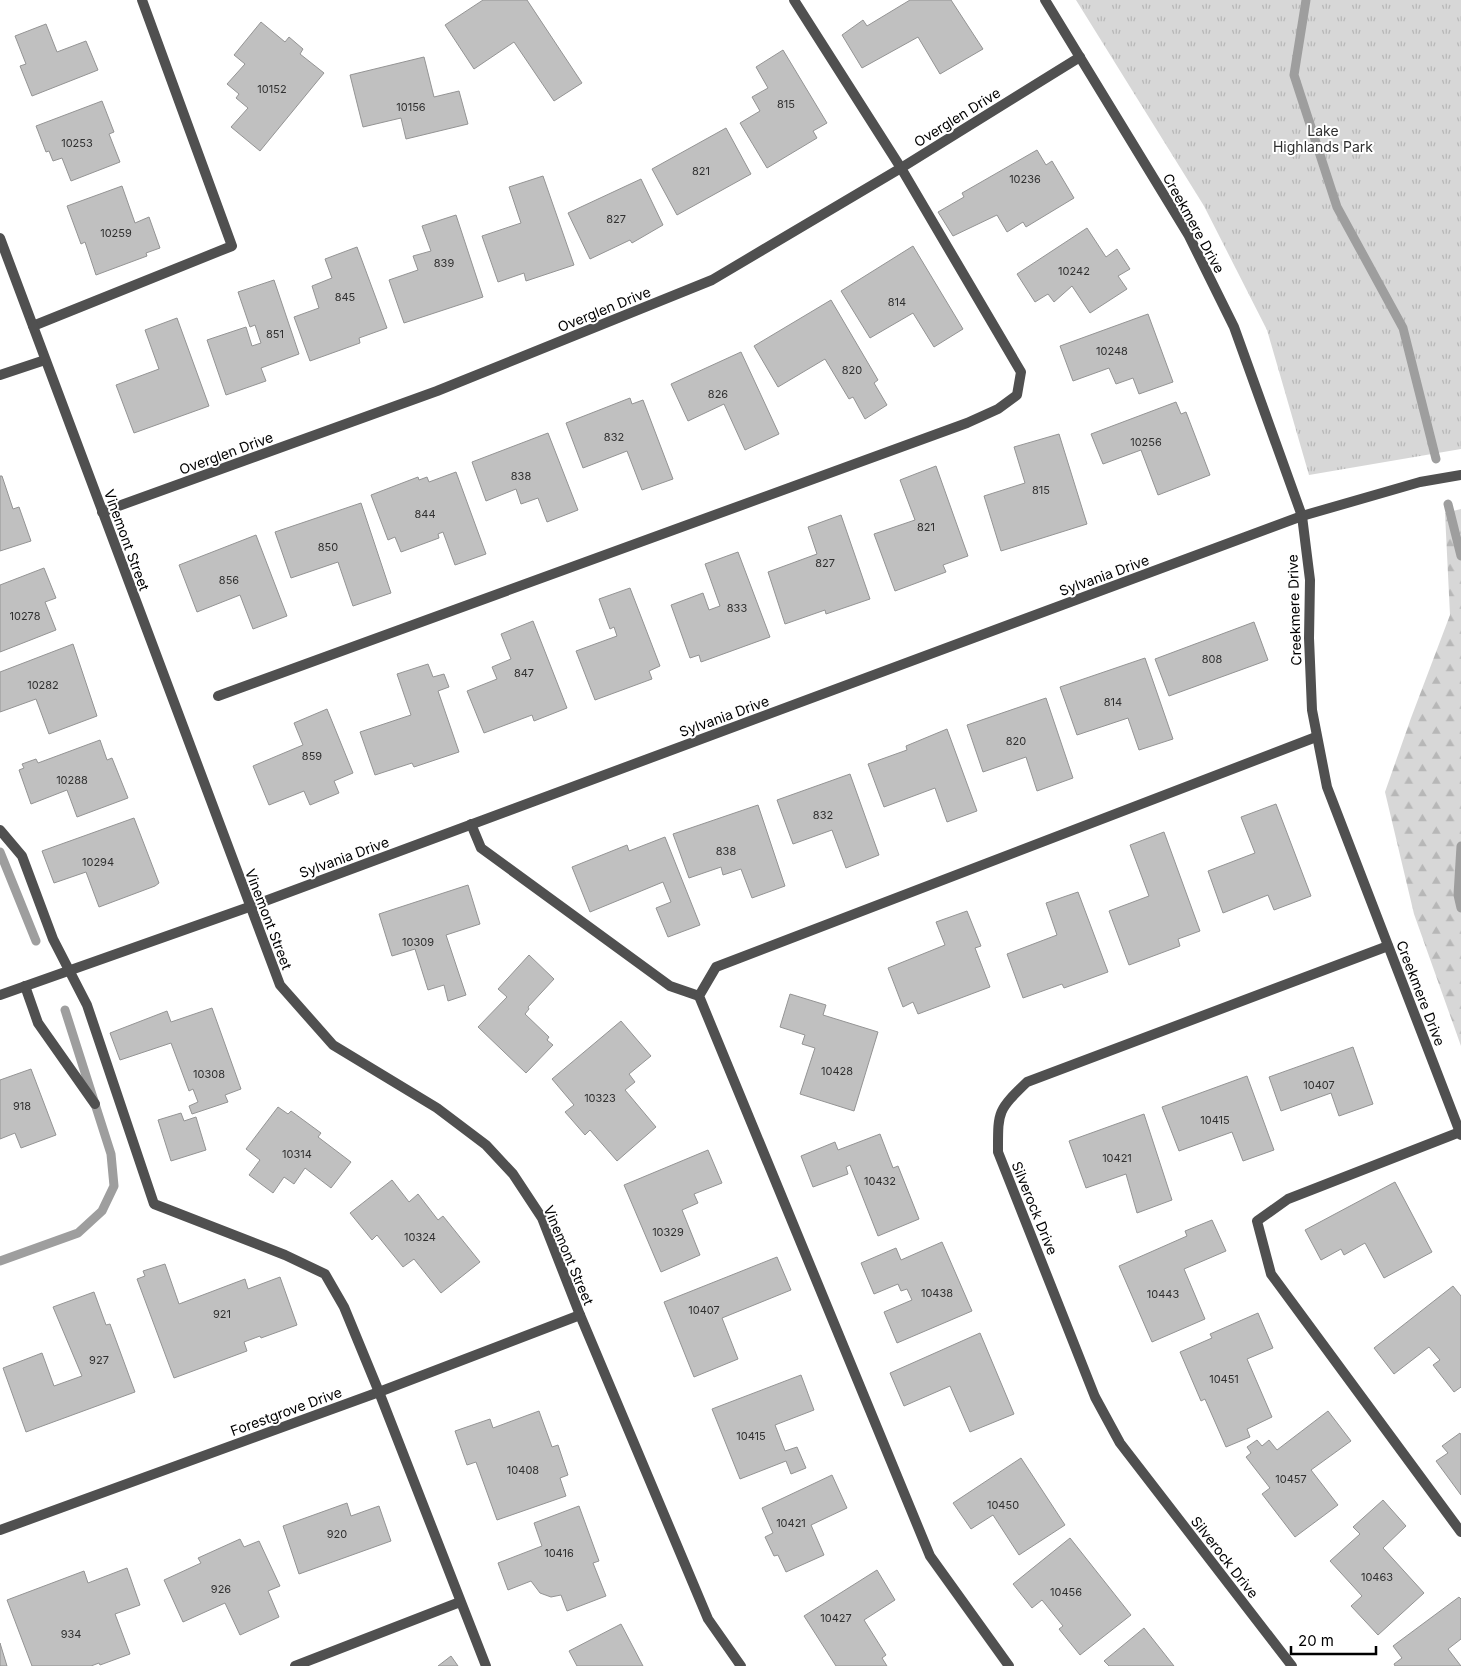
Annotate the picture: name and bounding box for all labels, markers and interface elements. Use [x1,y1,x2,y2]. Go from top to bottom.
house number: 10152 [257,82,287,96]
street label: Overglen Drive [911,84,1003,150]
house number: 815 [777,97,795,111]
house number: 10156 [396,100,426,114]
park label: Lake Highlands Park [1273,122,1373,155]
house number: 10253 [61,136,93,150]
house number: 821 [692,164,710,178]
street label: Creekmere Drive [1160,170,1228,276]
house number: 10236 [1009,172,1041,186]
house number: 827 [606,212,626,226]
house number: 10259 [100,226,132,240]
house number: 839 [434,256,454,270]
house number: 10242 [1058,264,1090,278]
street label: Overglen Drive [555,283,653,335]
house number: 845 [335,290,356,304]
house number: 814 [888,295,906,309]
house number: 851 [266,327,284,341]
house number: 10248 [1096,344,1128,358]
house number: 820 [842,363,862,377]
house number: 826 [708,387,728,401]
street label: Overglen Drive [177,428,275,478]
house number: 832 [604,430,624,444]
house number: 10256 [1130,435,1162,449]
house number: 838 [511,469,531,483]
house number: 815 [1032,483,1050,497]
street label: Vinemont Street [101,487,153,593]
house number: 844 [414,507,436,521]
house number: 821 [917,520,935,534]
house number: 850 [318,540,338,554]
street label: Sylvania Drive [1057,551,1151,599]
street label: Creekmere Drive [1284,554,1304,666]
house number: 827 [815,556,835,570]
house number: 856 [219,573,239,587]
house number: 833 [727,601,747,615]
house number: 10278 [10,609,41,623]
house number: 808 [1202,652,1222,666]
house number: 847 [514,666,534,680]
house number: 10282 [27,678,59,692]
street label: Sylvania Drive [677,692,771,740]
house number: 814 [1104,695,1122,709]
house number: 820 [1006,734,1026,748]
house number: 859 [302,749,322,763]
house number: 10288 [56,773,88,787]
house number: 832 [813,808,833,822]
street label: Sylvania Drive [297,833,391,881]
house number: 838 [716,844,736,858]
house number: 10294 [82,855,114,869]
street label: Vinemont Street [242,866,296,972]
house number: 10309 [402,935,434,949]
street label: Creekmere Drive [1393,938,1449,1048]
house number: 10428 [821,1064,853,1078]
house number: 10308 [193,1067,225,1081]
house number: 10407 [1303,1078,1335,1092]
house number: 10323 [584,1091,616,1105]
house number: 918 [13,1099,31,1113]
house number: 10415 [1200,1113,1230,1127]
house number: 10314 [282,1147,312,1161]
house number: 10421 [1102,1151,1132,1165]
street label: Silverock Drive [1009,1159,1061,1257]
house number: 10432 [864,1174,896,1188]
street label: Vinemont Street [540,1203,598,1308]
house number: 10329 [652,1225,684,1239]
house number: 10324 [404,1230,436,1244]
house number: 10438 [921,1286,953,1300]
house number: 10443 [1147,1287,1179,1301]
house number: 10407 [688,1303,720,1317]
house number: 921 [213,1307,231,1321]
house number: 927 [89,1353,109,1367]
house number: 10451 [1209,1372,1239,1386]
street label: Forestgrove Drive [228,1383,344,1439]
house number: 10415 [736,1429,766,1443]
house number: 10408 [507,1463,539,1477]
house number: 10457 [1275,1472,1307,1486]
house number: 10450 [987,1498,1019,1512]
street label: Silverock Drive [1188,1513,1262,1601]
house number: 10421 [776,1516,806,1530]
house number: 920 [327,1527,347,1541]
house number: 10416 [544,1546,574,1560]
house number: 10463 [1361,1570,1393,1584]
house number: 926 [211,1582,231,1596]
house number: 10456 [1050,1585,1082,1599]
house number: 10427 [820,1611,852,1625]
scale bar [1291,1624,1376,1656]
house number: 934 [61,1627,81,1641]
text: 20 m [1298,1631,1334,1650]

